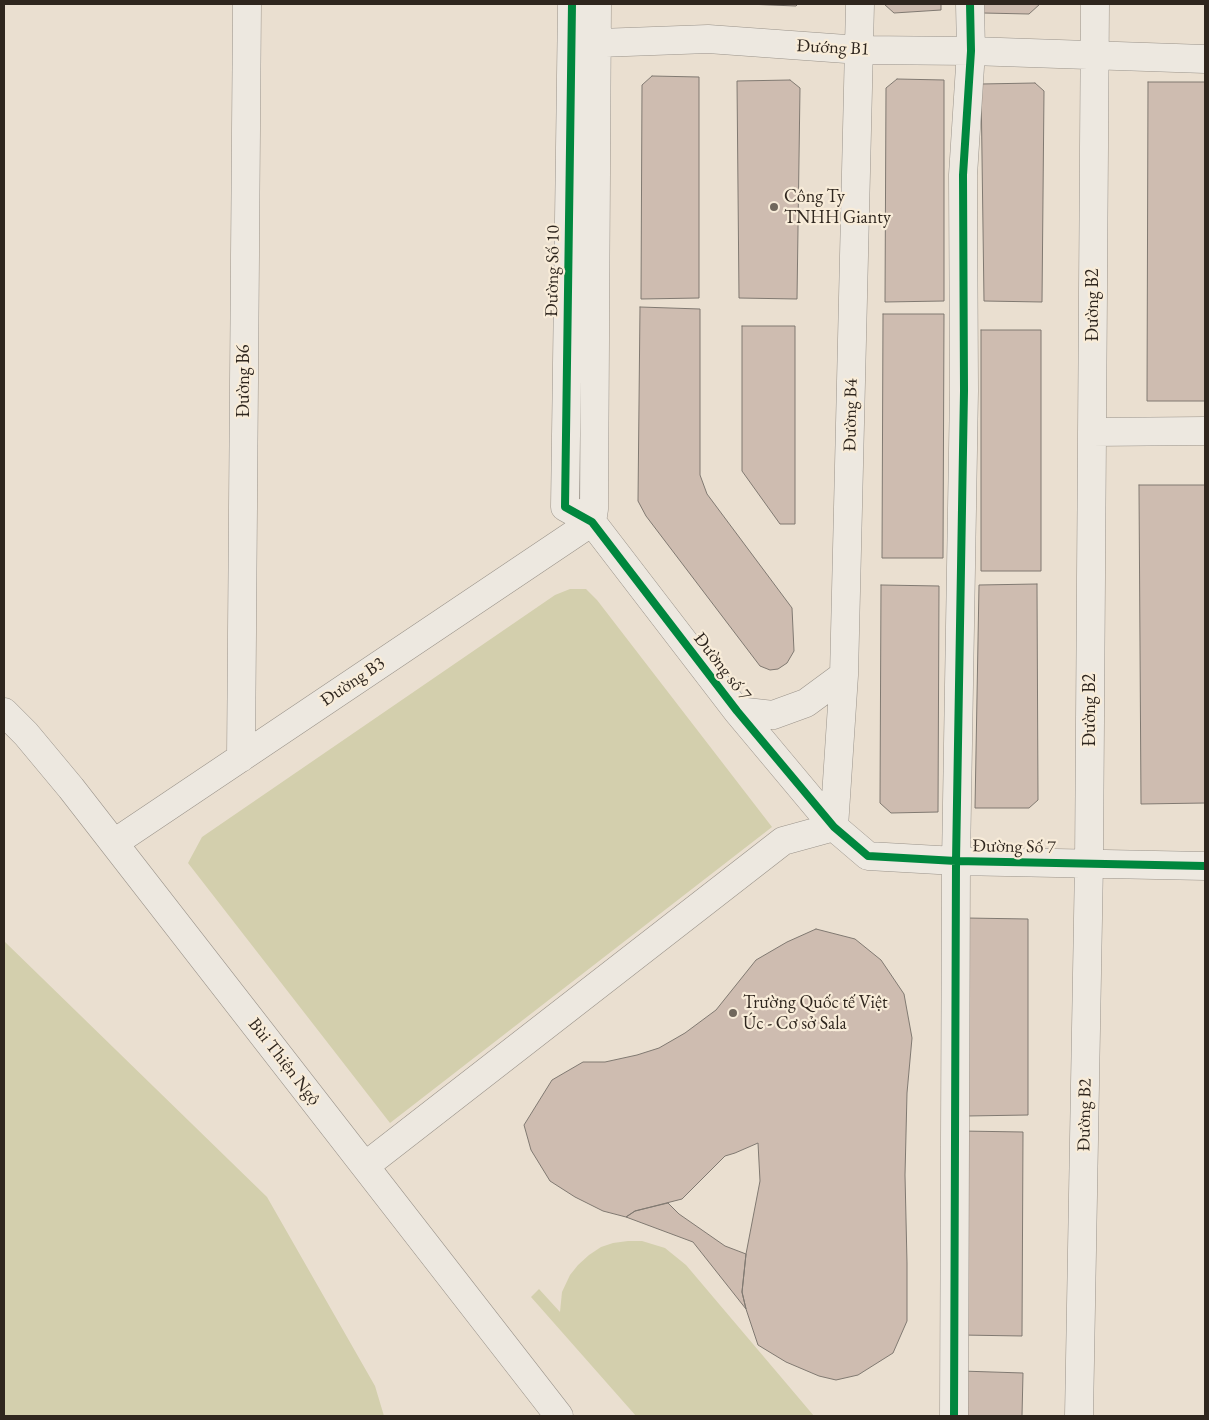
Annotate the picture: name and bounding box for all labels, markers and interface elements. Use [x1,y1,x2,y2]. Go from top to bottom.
street label: Đướng B1 [796,35,870,61]
place label: Công Ty TNHH Gianty [784,186,891,228]
marker: Công Ty TNHH Gianty [768,201,780,213]
street label: Đường Số 10 [541,225,565,317]
street label: Đường B2 [1082,269,1104,341]
street label: Đường B6 [233,345,255,417]
street label: Đường B4 [840,378,862,452]
street label: Đường số 7 [689,629,755,705]
street label: Đường B3 [317,653,389,711]
street label: Đường B2 [1079,674,1101,746]
street label: Đường Số 7 [972,835,1056,859]
place label: Trường Quốc tế Việt Úc - Cơ sở Sala [743,992,888,1034]
marker: Trường Quốc tế Việt Úc - Cơ sở Sala [727,1007,739,1019]
street label: Bùi Thiện Ngộ [243,1014,325,1110]
street label: Đường B2 [1074,1078,1096,1152]

